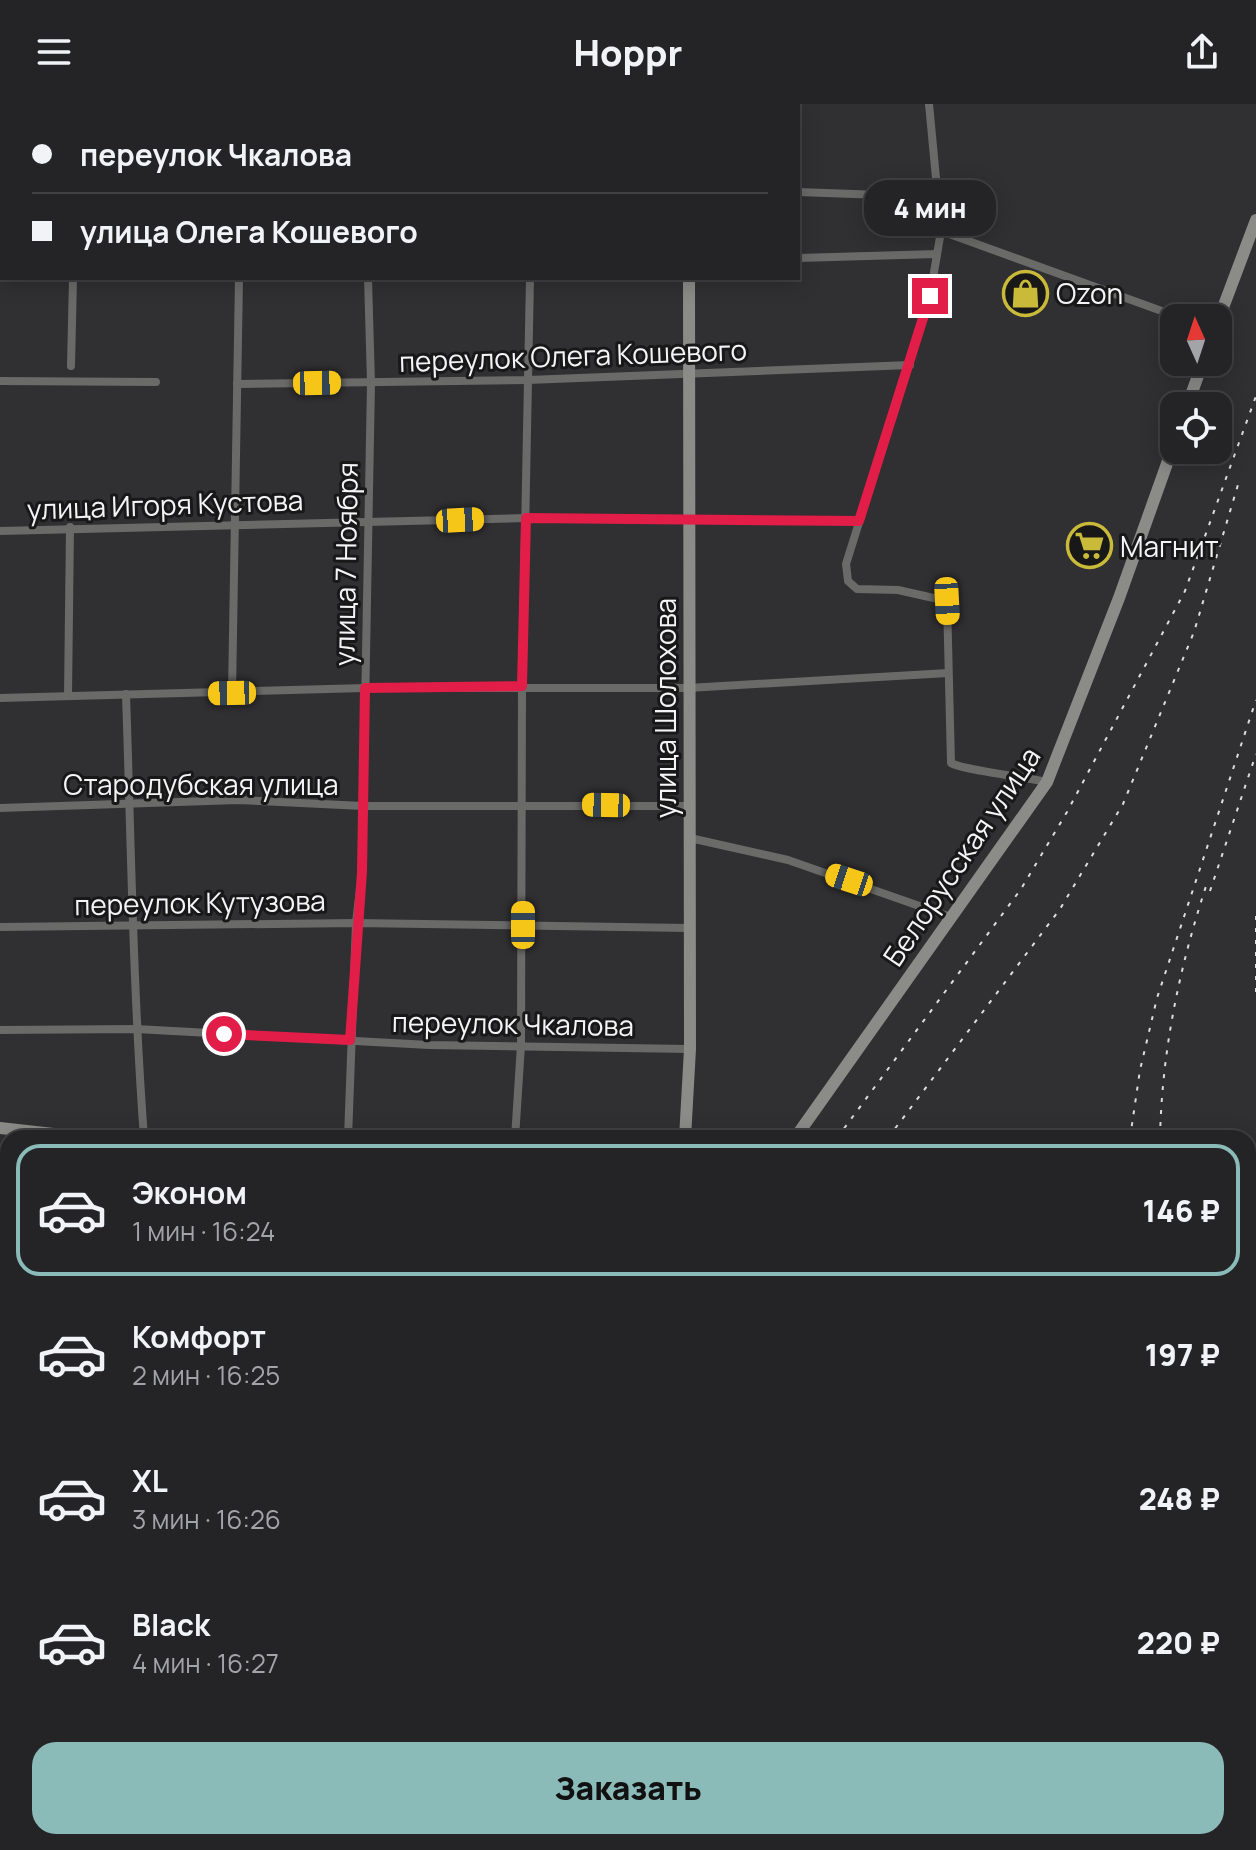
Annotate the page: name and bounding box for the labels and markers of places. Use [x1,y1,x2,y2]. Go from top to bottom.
shop icon: Ozon [1001,269,1049,317]
place label: Ozon [1056,274,1123,312]
supermarket icon: Магнит [1065,522,1113,570]
place label: Магнит [1120,527,1219,565]

